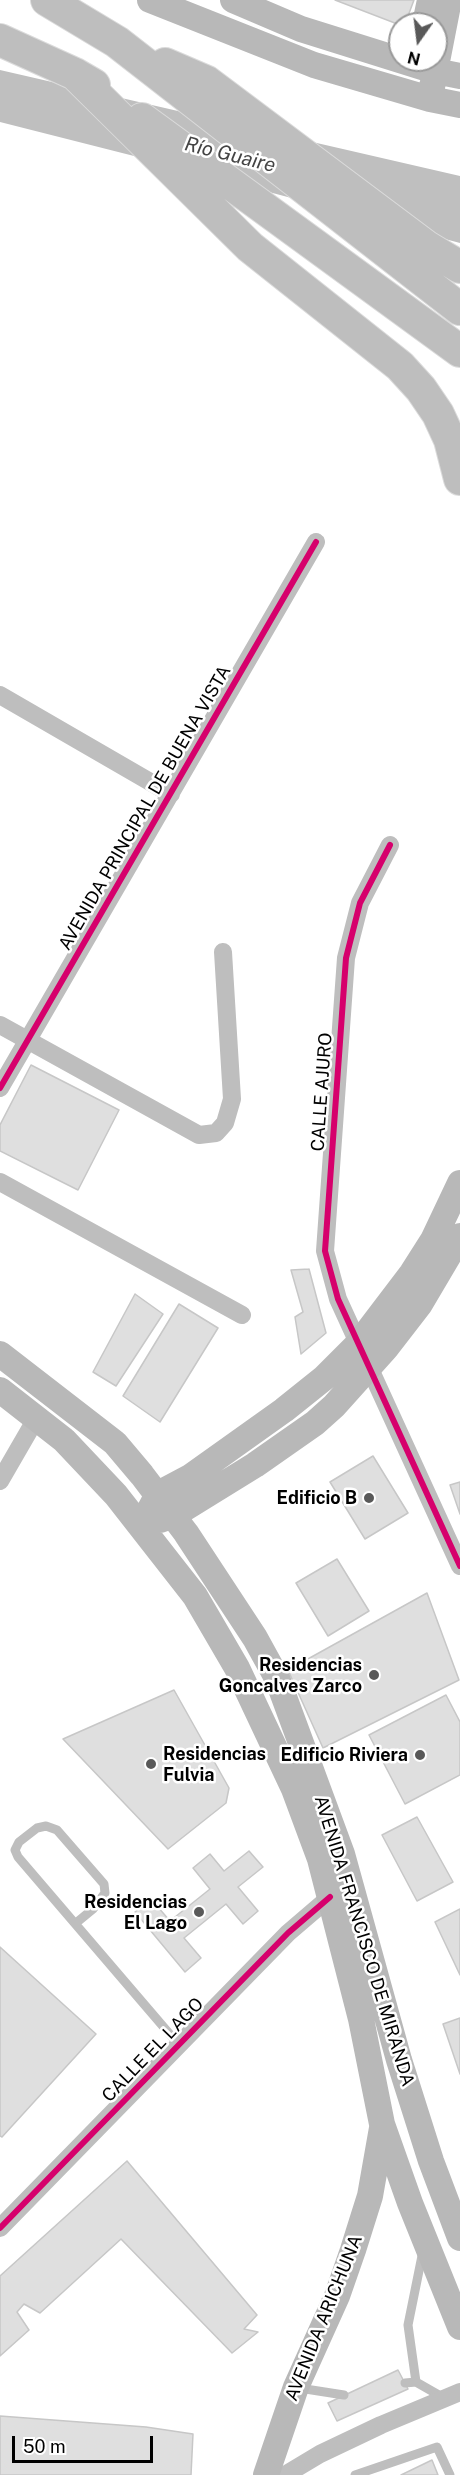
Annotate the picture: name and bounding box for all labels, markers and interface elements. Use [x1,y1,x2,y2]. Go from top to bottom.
north arrow [388,12,448,72]
text: N [406,47,422,69]
water label: Río Guaire [182,132,278,178]
street label: AVENIDA PRINCIPAL DE BUENA VISTA [54,662,236,954]
street label: CALLE AJURO [307,1032,337,1152]
place label: Edificio B [277,1487,357,1509]
marker: Edificio B [362,1491,376,1505]
place label: Residencias Goncalves Zarco [219,1654,362,1696]
marker: Residencias Goncalves Zarco [367,1668,381,1682]
place label: Residencias Fulvia [163,1743,266,1786]
place label: Edificio Riviera [281,1744,408,1766]
marker: Edificio Riviera [413,1748,427,1762]
marker: Residencias Fulvia [144,1757,158,1771]
street label: AVENIDA FRANCISCO DE MIRANDA [309,1793,419,2089]
place label: Residencias El Lago [84,1891,187,1934]
marker: Residencias El Lago [192,1905,206,1919]
street label: CALLE EL LAGO [98,1993,208,2107]
street label: AVENIDA ARICHUNA [281,2232,367,2404]
scale bar [15,2424,156,2462]
text: 50 m [23,2436,66,2457]

